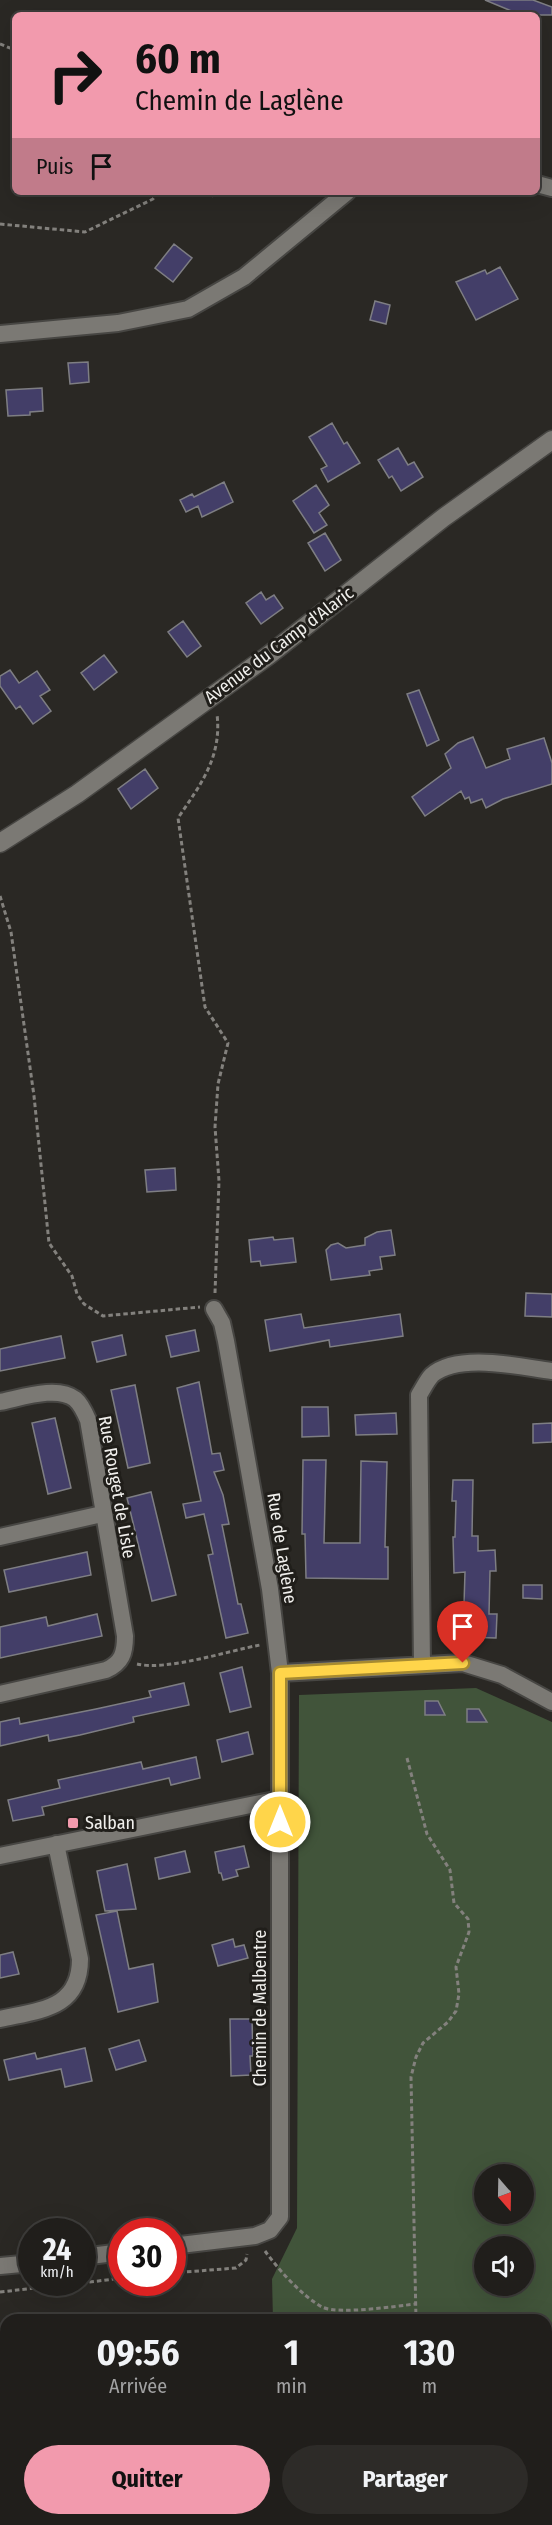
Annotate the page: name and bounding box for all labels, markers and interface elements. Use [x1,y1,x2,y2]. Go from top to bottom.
text: 60 m [135,34,221,84]
icon: right [36,36,114,114]
text: Chemin de Laglène [135,85,344,117]
icon: arrive [85,150,118,183]
text: Puis [36,153,73,180]
street label: Avenue du Camp d'Alaric [200,581,358,708]
street label: Rue Rouget de Lisle [94,1414,140,1560]
street label: Rue de Laglène [262,1491,302,1605]
pin [437,1601,488,1663]
icon: arrive [446,1610,479,1643]
position arrow [248,1790,312,1854]
place label: Salban [85,1812,135,1834]
marker: Salban [66,1816,80,1830]
street label: Chemin de Malbentre [249,1929,271,2086]
north arrow [474,2164,534,2224]
map controls [474,2164,534,2296]
speed limit sign: 30 [108,2218,186,2296]
text: 24 [43,2232,71,2268]
button: sound [474,2236,534,2296]
text: km/h [40,2263,74,2281]
text: 09:56 [97,2331,180,2375]
text: 1 [284,2331,299,2375]
text: 130 [404,2331,455,2375]
text: Arrivée [109,2374,167,2398]
text: min [276,2374,307,2398]
text: m [422,2374,437,2398]
button: Quitter [24,2445,270,2514]
button: Partager [282,2445,528,2514]

